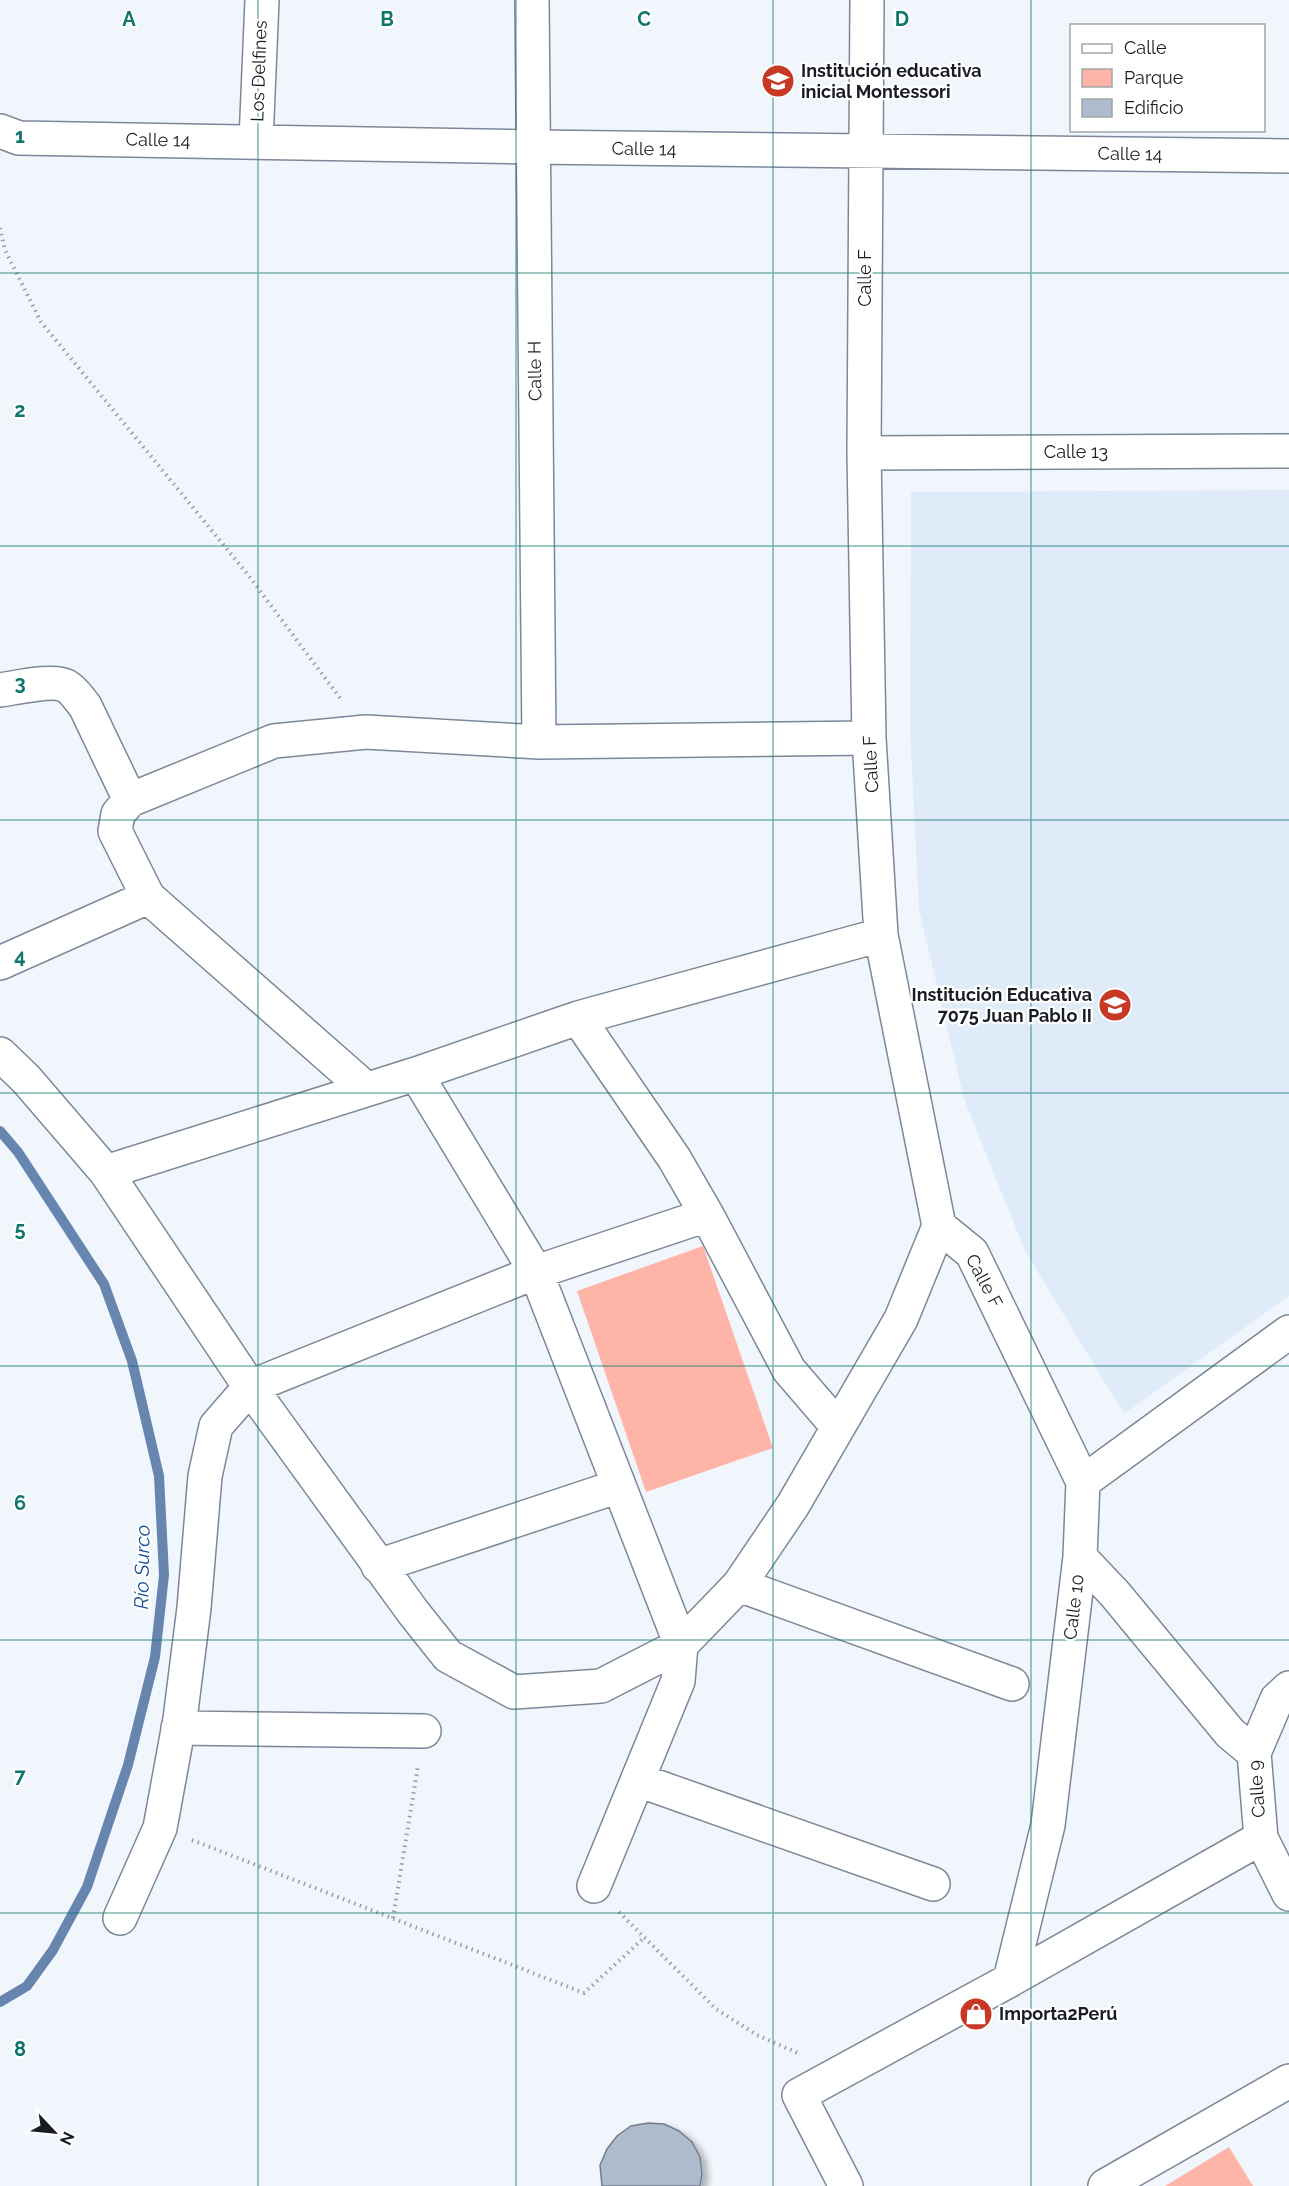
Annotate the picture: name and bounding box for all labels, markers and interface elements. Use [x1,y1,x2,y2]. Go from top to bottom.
text: A [122,7,136,31]
text: B [380,7,394,31]
text: C [637,7,651,31]
text: D [895,7,909,31]
street label: Los Delfines [246,20,271,122]
legend [1070,24,1265,132]
text: Calle [1124,37,1167,58]
place label: Institución educativa inicial Montessori [801,60,982,102]
school or university icon: Institución educativa inicial Montessori [760,63,796,99]
text: Parque [1124,67,1184,88]
text: Edificio [1124,97,1184,118]
text: 1 [15,124,25,148]
street label: Calle 14 [126,128,191,151]
street label: Calle 14 [612,137,677,160]
street label: Calle 14 [1098,142,1163,165]
street label: Calle F [854,249,875,307]
street label: Calle H [523,341,546,401]
text: 2 [14,398,26,422]
street label: Calle 13 [1044,441,1108,462]
text: 3 [14,671,26,695]
street label: Calle F [859,735,882,793]
text: 4 [14,944,26,968]
place label: Institución Educativa 7075 Juan Pablo II [912,984,1092,1026]
school or university icon: Institución Educativa 7075 Juan Pablo II [1097,987,1133,1023]
text: 5 [14,1217,26,1241]
street label: Calle F [962,1250,1007,1311]
text: 6 [14,1491,26,1515]
water label: Río Surco [129,1524,155,1610]
street label: Calle 10 [1059,1573,1088,1641]
street label: Calle 9 [1244,1760,1269,1819]
text: 7 [14,1764,26,1788]
shop icon: Importa2Perú [958,1996,994,2032]
place label: Importa2Perú [999,2003,1117,2024]
text: 8 [14,2037,26,2061]
north arrow [24,2102,84,2162]
text: N [56,2129,78,2148]

